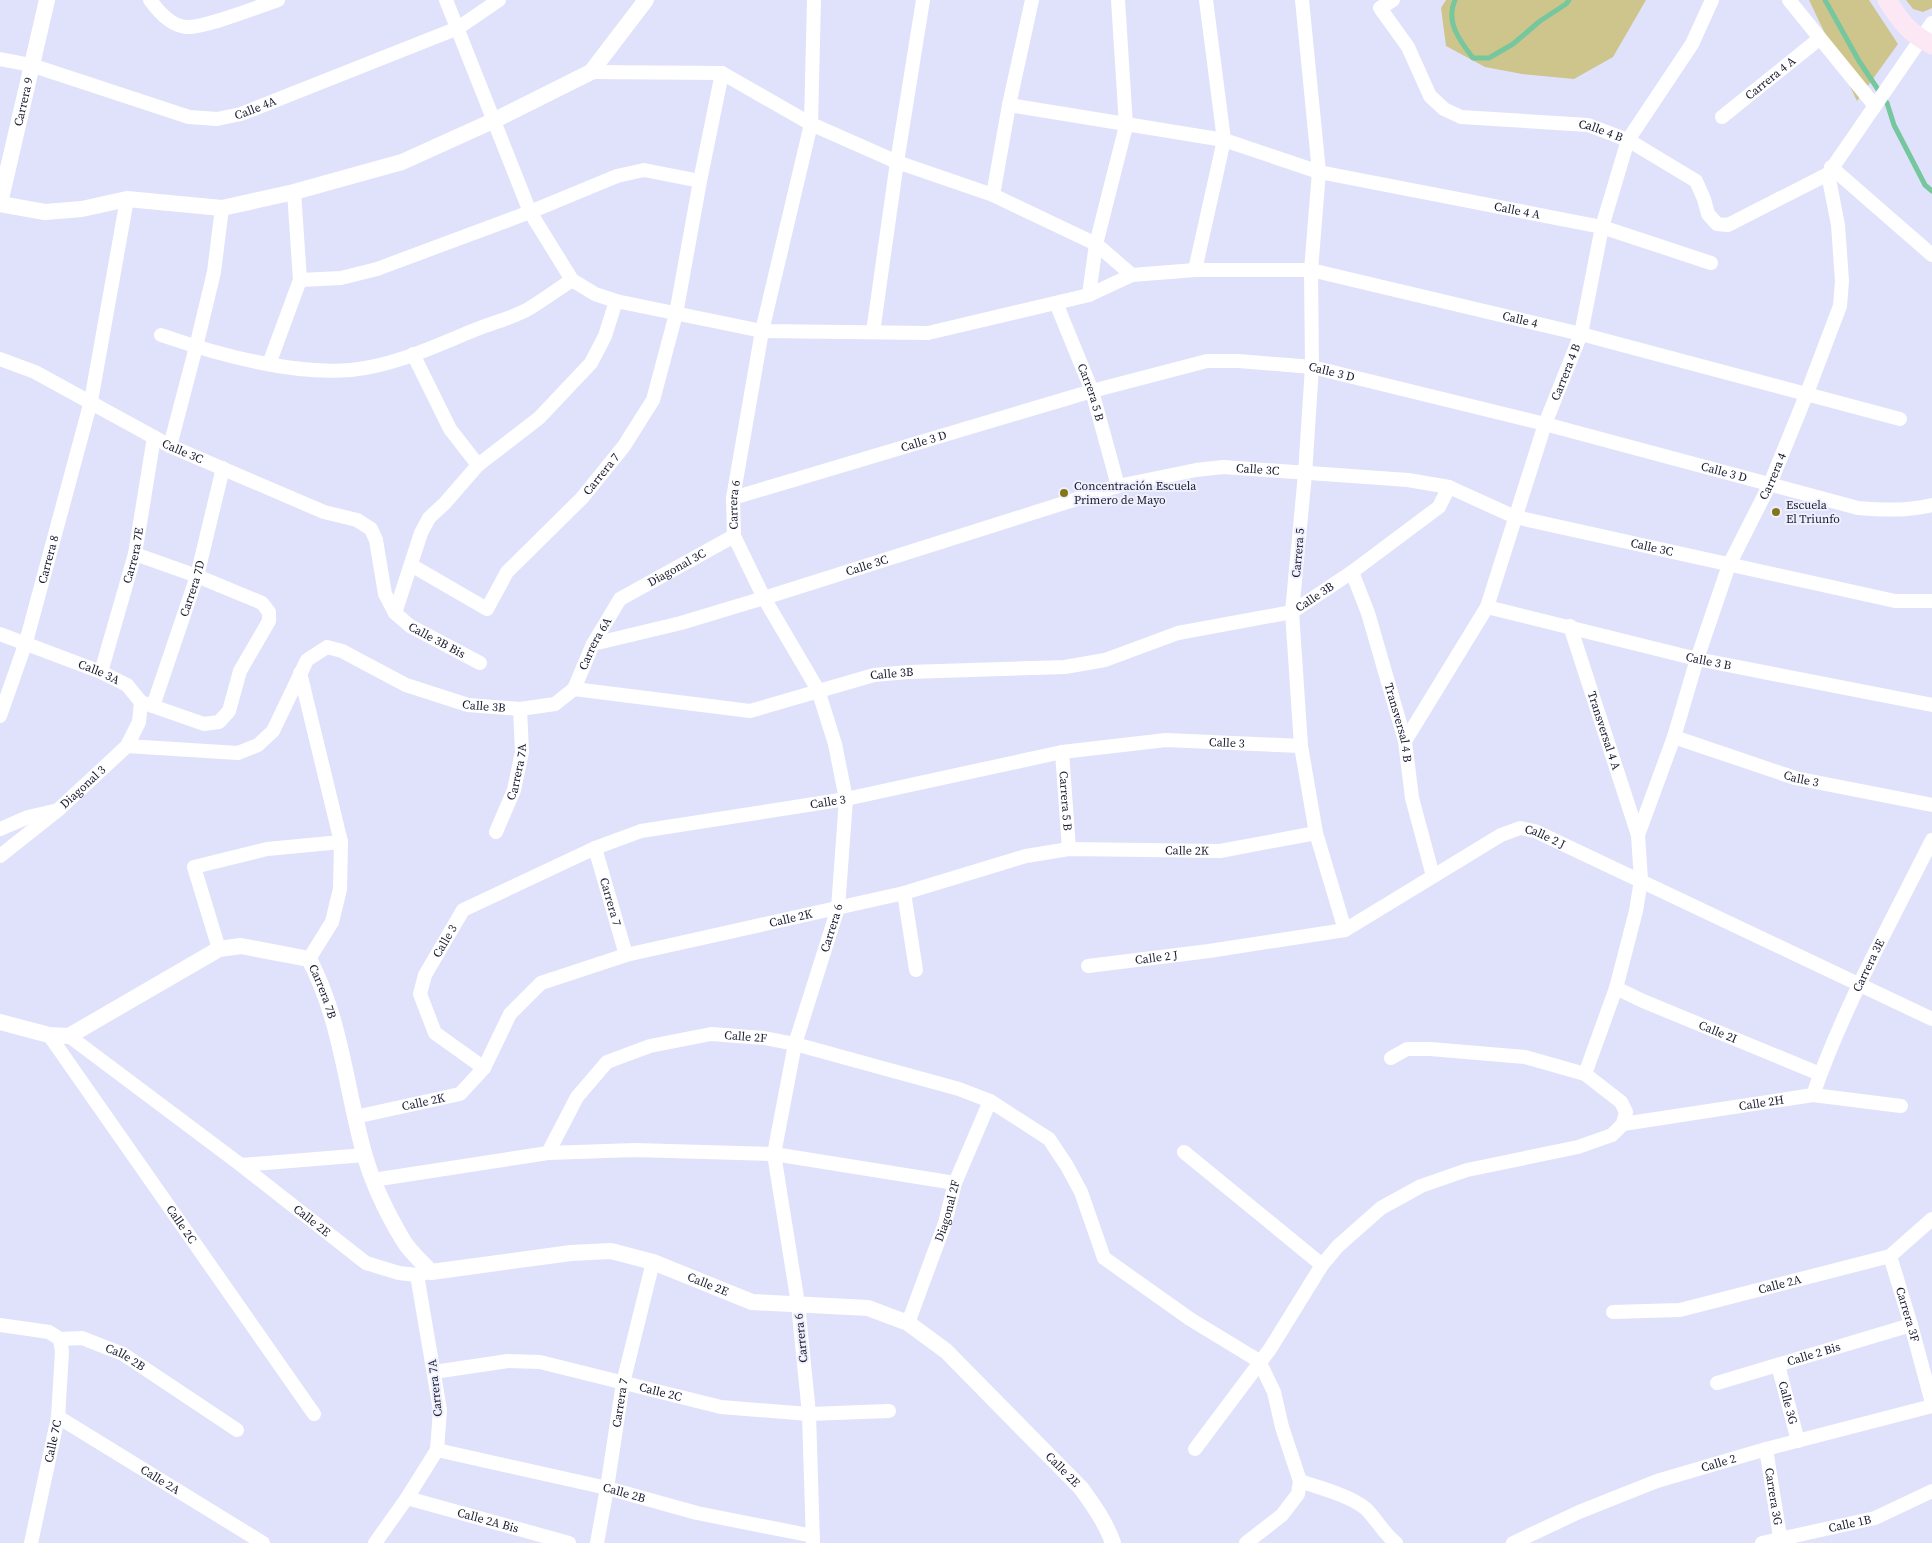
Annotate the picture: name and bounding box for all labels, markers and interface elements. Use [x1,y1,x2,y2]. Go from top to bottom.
street label: Carrera 4 A [1742,53,1799,103]
street label: Carrera 9 [10,76,37,128]
street label: Calle 4A [233,93,279,123]
street label: Calle 4 B [1578,116,1626,146]
street label: Calle 4 A [1493,198,1542,223]
street label: Calle 4 [1501,308,1539,331]
street label: Carrera 4 B [1547,341,1585,403]
street label: Calle 3 D [1307,358,1357,385]
street label: Carrera 5 B [1074,361,1108,423]
street label: Calle 3 D [899,427,949,456]
street label: Calle 3C [159,435,206,467]
street label: Carrera 7 [579,450,623,498]
street label: Carrera 4 [1755,450,1790,502]
street label: Calle 3 D [1699,458,1749,486]
street label: Calle 3C [1235,460,1280,479]
place label: Concentración Escuela Primero de Mayo [1074,478,1197,508]
street label: Carrera 6 [725,479,744,530]
marker: Concentración Escuela Primero de Mayo [1058,487,1070,499]
place label: Escuela El Triunfo [1786,497,1840,527]
marker: Escuela El Triunfo [1770,506,1782,518]
street label: Carrera 7E [119,526,147,585]
street label: Carrera 5 [1288,528,1308,578]
street label: Carrera 8 [34,533,62,585]
street label: Calle 3C [1629,535,1675,560]
street label: Diagonal 3C [645,545,709,590]
street label: Calle 3C [844,551,890,580]
street label: Carrera 7D [176,559,208,619]
street label: Calle 3B [1292,578,1337,616]
street label: Carrera 6A [575,614,615,673]
street label: Calle 3B Bis [406,619,468,662]
street label: Calle 3 B [1684,648,1733,674]
street label: Calle 3A [76,656,122,688]
street label: Calle 3B [868,664,914,684]
street label: Transversal 4 B [1381,681,1416,764]
street label: Transversal 4 A [1584,689,1624,772]
street label: Calle 3B [460,696,507,716]
street label: Calle 3 [1209,734,1245,751]
street label: Carrera 7A [503,743,530,803]
street label: Diagonal 3 [57,762,109,812]
street label: Calle 3 [1781,767,1820,791]
street label: Carrera 5 B [1055,770,1076,832]
street label: Calle 3 [809,791,847,812]
street label: Calle 2 J [1523,821,1569,852]
street label: Calle 2K [1165,842,1209,859]
street label: Carrera 7 [596,876,625,928]
street label: Carrera 6 [817,904,846,954]
street label: Calle 2K [768,906,814,931]
street label: Calle 3 [429,922,461,961]
street label: Carrera 3E [1849,936,1888,995]
street label: Calle 2 J [1134,947,1179,968]
street label: Carrera 7B [305,962,340,1021]
street label: Calle 2I [1696,1017,1740,1047]
street label: Calle 2F [724,1027,768,1046]
street label: Calle 2K [400,1090,446,1115]
street label: Calle 2H [1738,1092,1785,1114]
street label: Diagonal 2F [931,1178,963,1244]
street label: Calle 2E [290,1201,334,1240]
street label: Calle 2C [162,1202,201,1247]
street label: Calle 2E [685,1269,731,1300]
street label: Calle 2A [1757,1271,1803,1298]
street label: Carrera 3F [1892,1285,1923,1344]
street label: Carrera 6 [790,1312,812,1364]
street label: Calle 2 Bis [1785,1339,1842,1370]
street label: Calle 2B [103,1340,149,1375]
street label: Carrera 7A [424,1358,446,1417]
street label: Carrera 7 [608,1376,632,1429]
street label: Calle 2C [638,1379,684,1405]
street label: Calle 3G [1775,1379,1801,1426]
street label: Calle 7C [40,1418,65,1464]
street label: Calle 2E [1042,1449,1084,1490]
street label: Calle 2 [1699,1450,1738,1476]
street label: Calle 2A [137,1462,183,1498]
street label: Carrera 3G [1761,1467,1786,1526]
street label: Calle 2B [601,1479,648,1506]
street label: Calle 2A Bis [455,1504,520,1537]
street label: Calle 1B [1827,1511,1873,1536]

